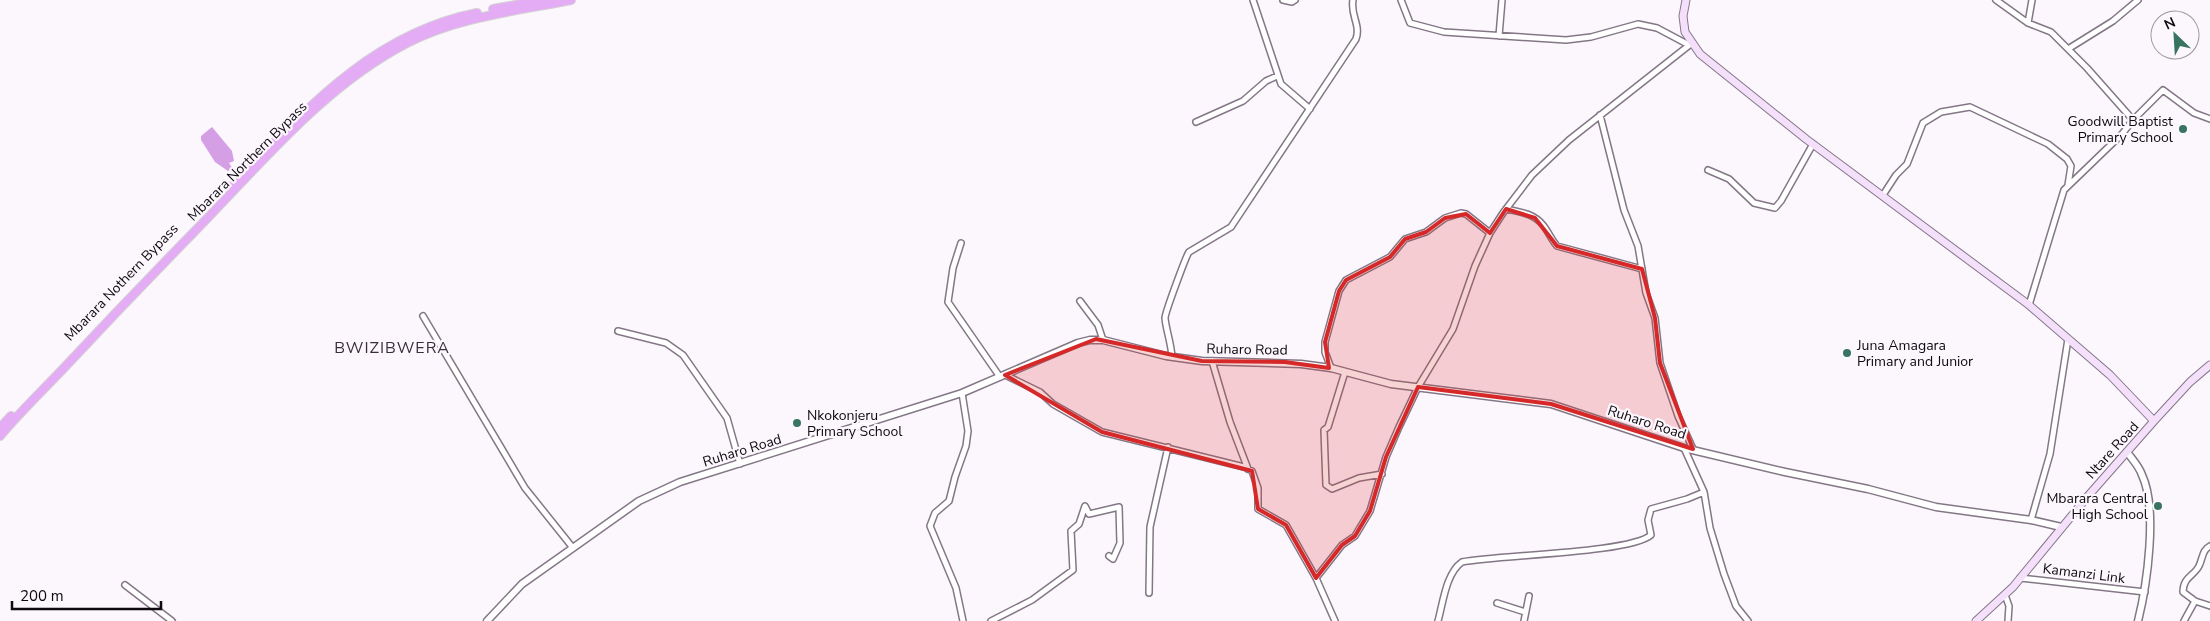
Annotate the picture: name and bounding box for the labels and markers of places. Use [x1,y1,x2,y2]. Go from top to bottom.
place label: Goodwill Baptist Primary School [2068,112,2174,147]
marker: Goodwill Baptist Primary School [2177,123,2189,135]
place label: Juna Amagara Primary and Junior [1856,336,1973,371]
marker: Juna Amagara Primary and Junior [1841,347,1853,359]
place label: Nkokonjeru Primary School [807,406,903,441]
marker: Nkokonjeru Primary School [791,417,803,429]
place label: Mbarara Central High School [2046,489,2149,524]
marker: Mbarara Central High School [2152,500,2164,512]

